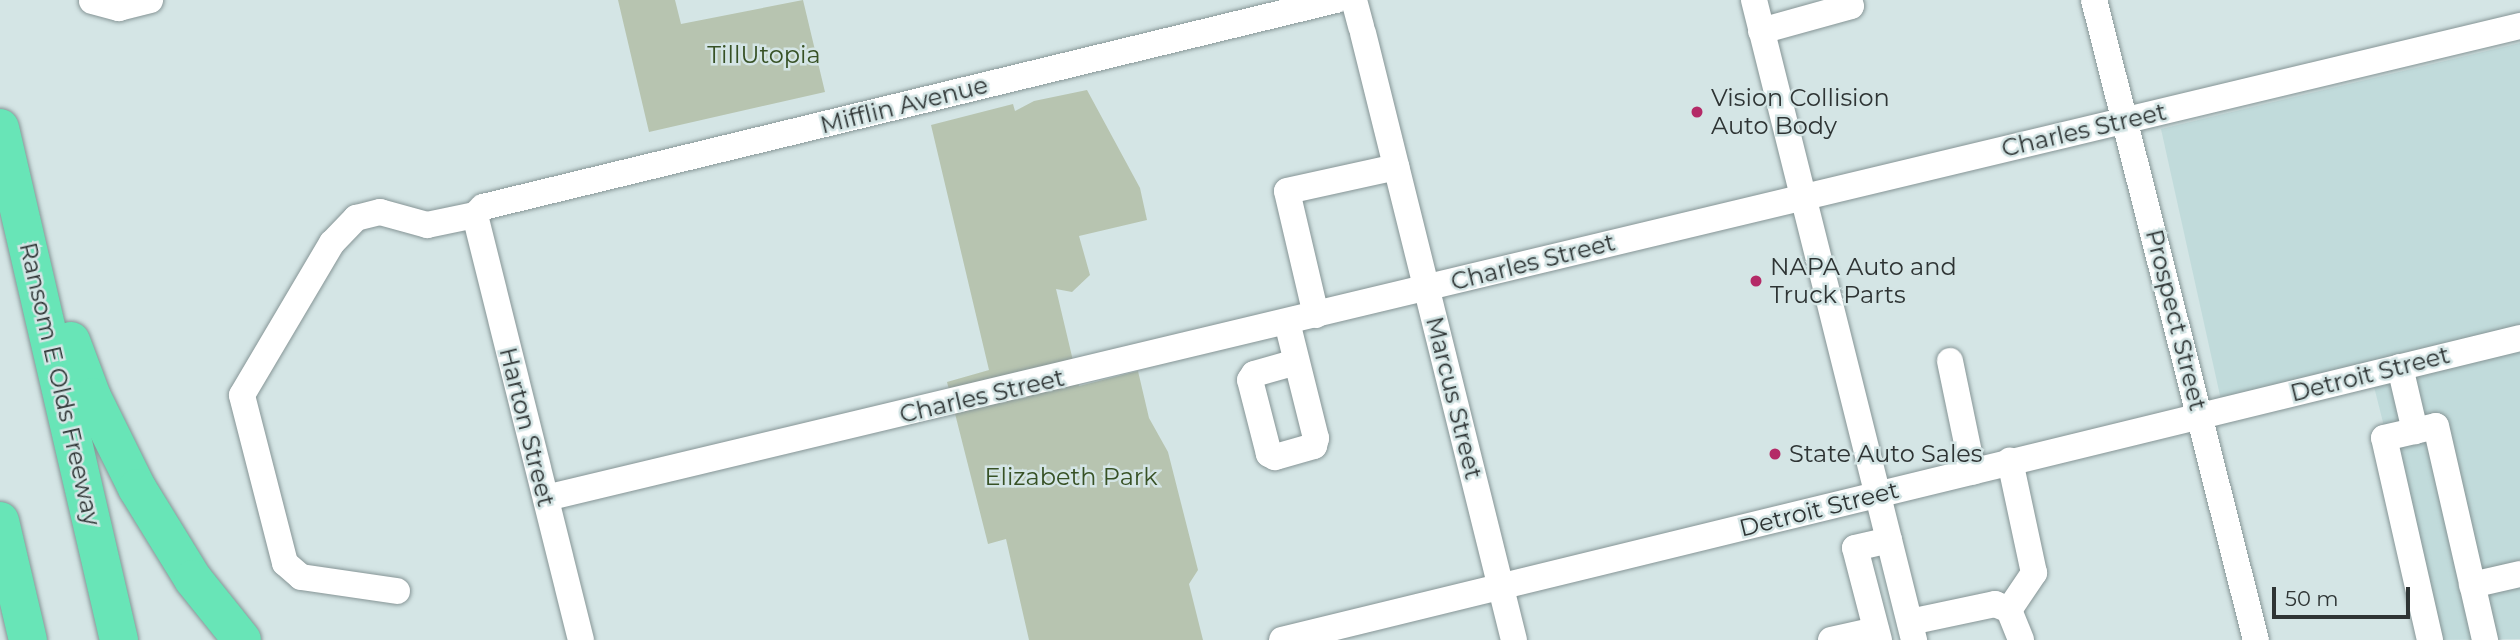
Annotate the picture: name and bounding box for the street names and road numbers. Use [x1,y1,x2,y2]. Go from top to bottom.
street label: Mifflin Avenue [817,70,991,140]
street label: Charles Street [1999,97,2169,163]
street label: Prospect Street [2140,226,2212,414]
street label: Charles Street [1448,228,1618,296]
street label: Ransom E Olds Freeway [13,240,107,528]
street label: Marcus Street [1420,314,1488,482]
street label: Detroit Street [2287,340,2453,408]
street label: Harton Street [493,344,561,510]
street label: Charles Street [897,363,1067,429]
street label: Detroit Street [1736,475,1902,543]

